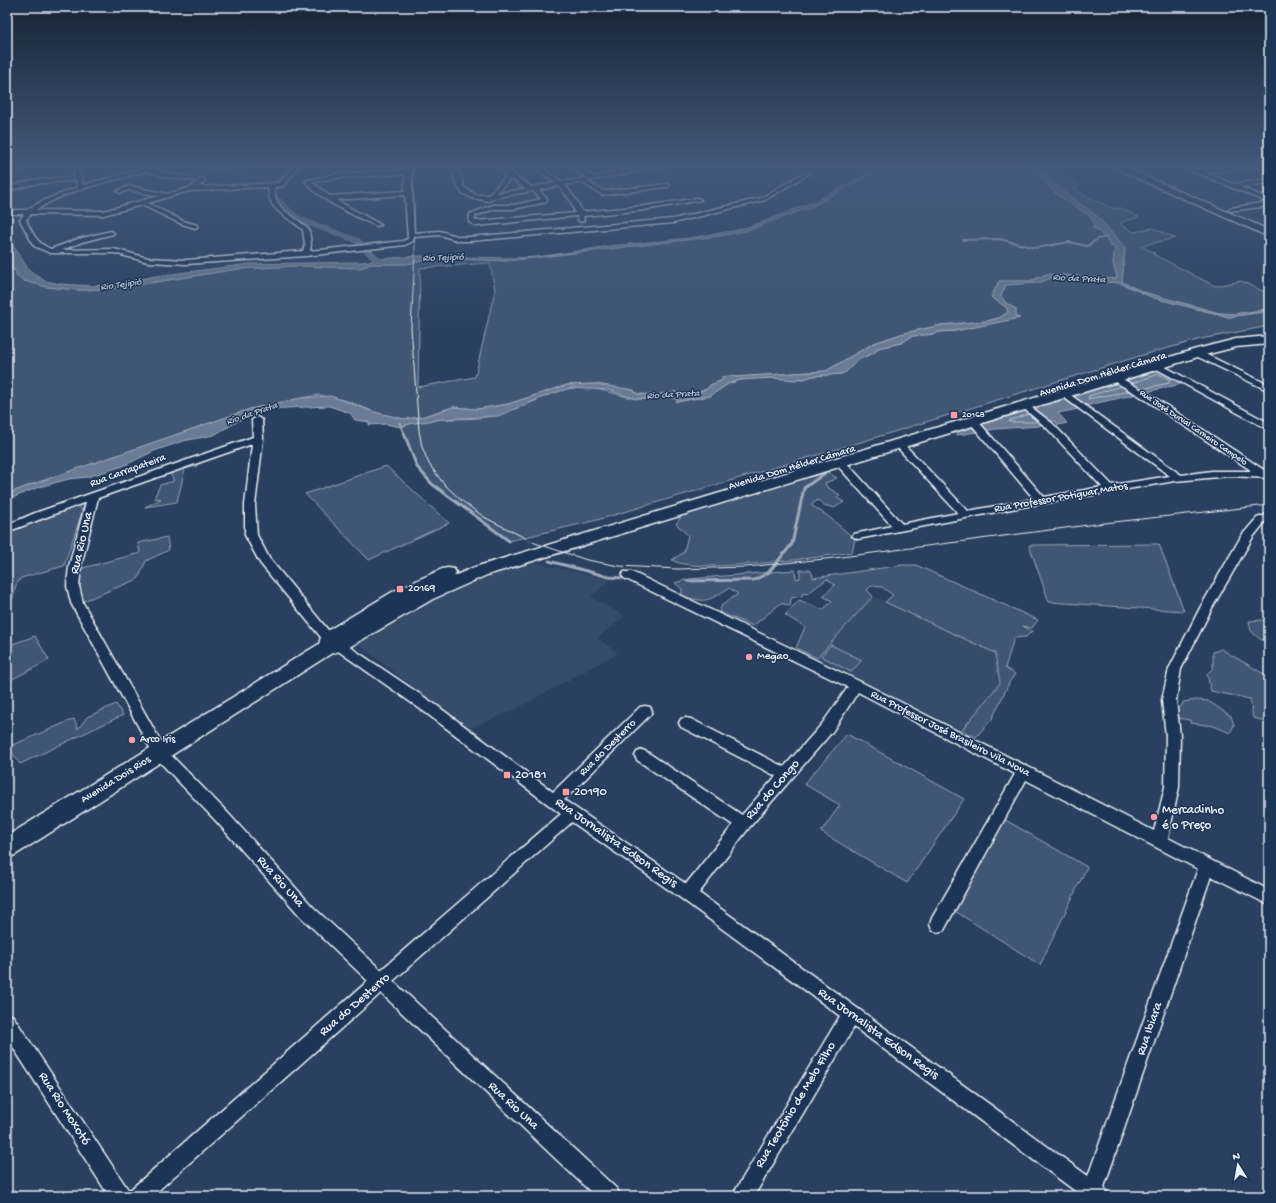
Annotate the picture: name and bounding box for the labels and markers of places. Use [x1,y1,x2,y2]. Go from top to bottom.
marker: 20168 [949,410,959,420]
place label: 20168 [962,410,985,421]
place label: 20169 [408,583,436,595]
marker: 20169 [395,584,405,594]
place label: Megao [757,651,789,663]
marker: Megao [744,652,754,662]
place label: Arco Iris [140,734,176,746]
marker: Arco Iris [127,735,137,745]
place label: 20181 [515,768,546,783]
marker: 20181 [502,770,512,780]
place label: 20190 [574,785,608,800]
marker: 20190 [561,787,571,797]
place label: Mercadinho é o Preço [1162,803,1225,833]
marker: Mercadinho é o Preço [1149,812,1159,822]

